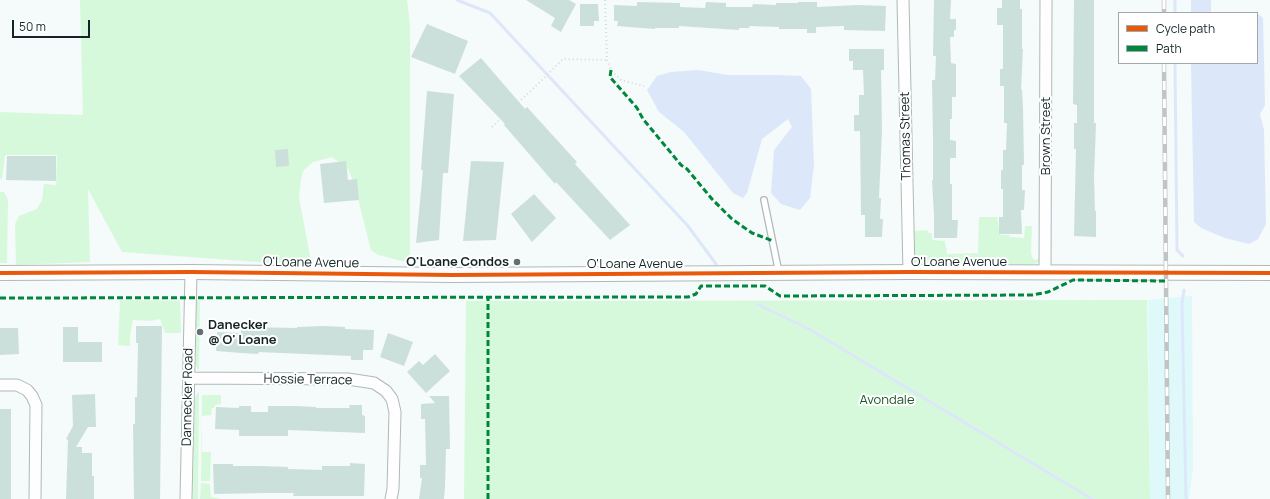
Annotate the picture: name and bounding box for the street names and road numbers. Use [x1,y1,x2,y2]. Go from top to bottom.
street label: Thomas Street [897,91,915,181]
street label: Brown Street [1038,97,1054,175]
street label: O'Loane Avenue [263,254,359,272]
street label: O'Loane Avenue [911,254,1007,270]
street label: O'Loane Avenue [587,256,683,272]
street label: Dannecker Road [179,348,197,446]
street label: Hossie Terrace [264,371,352,389]

